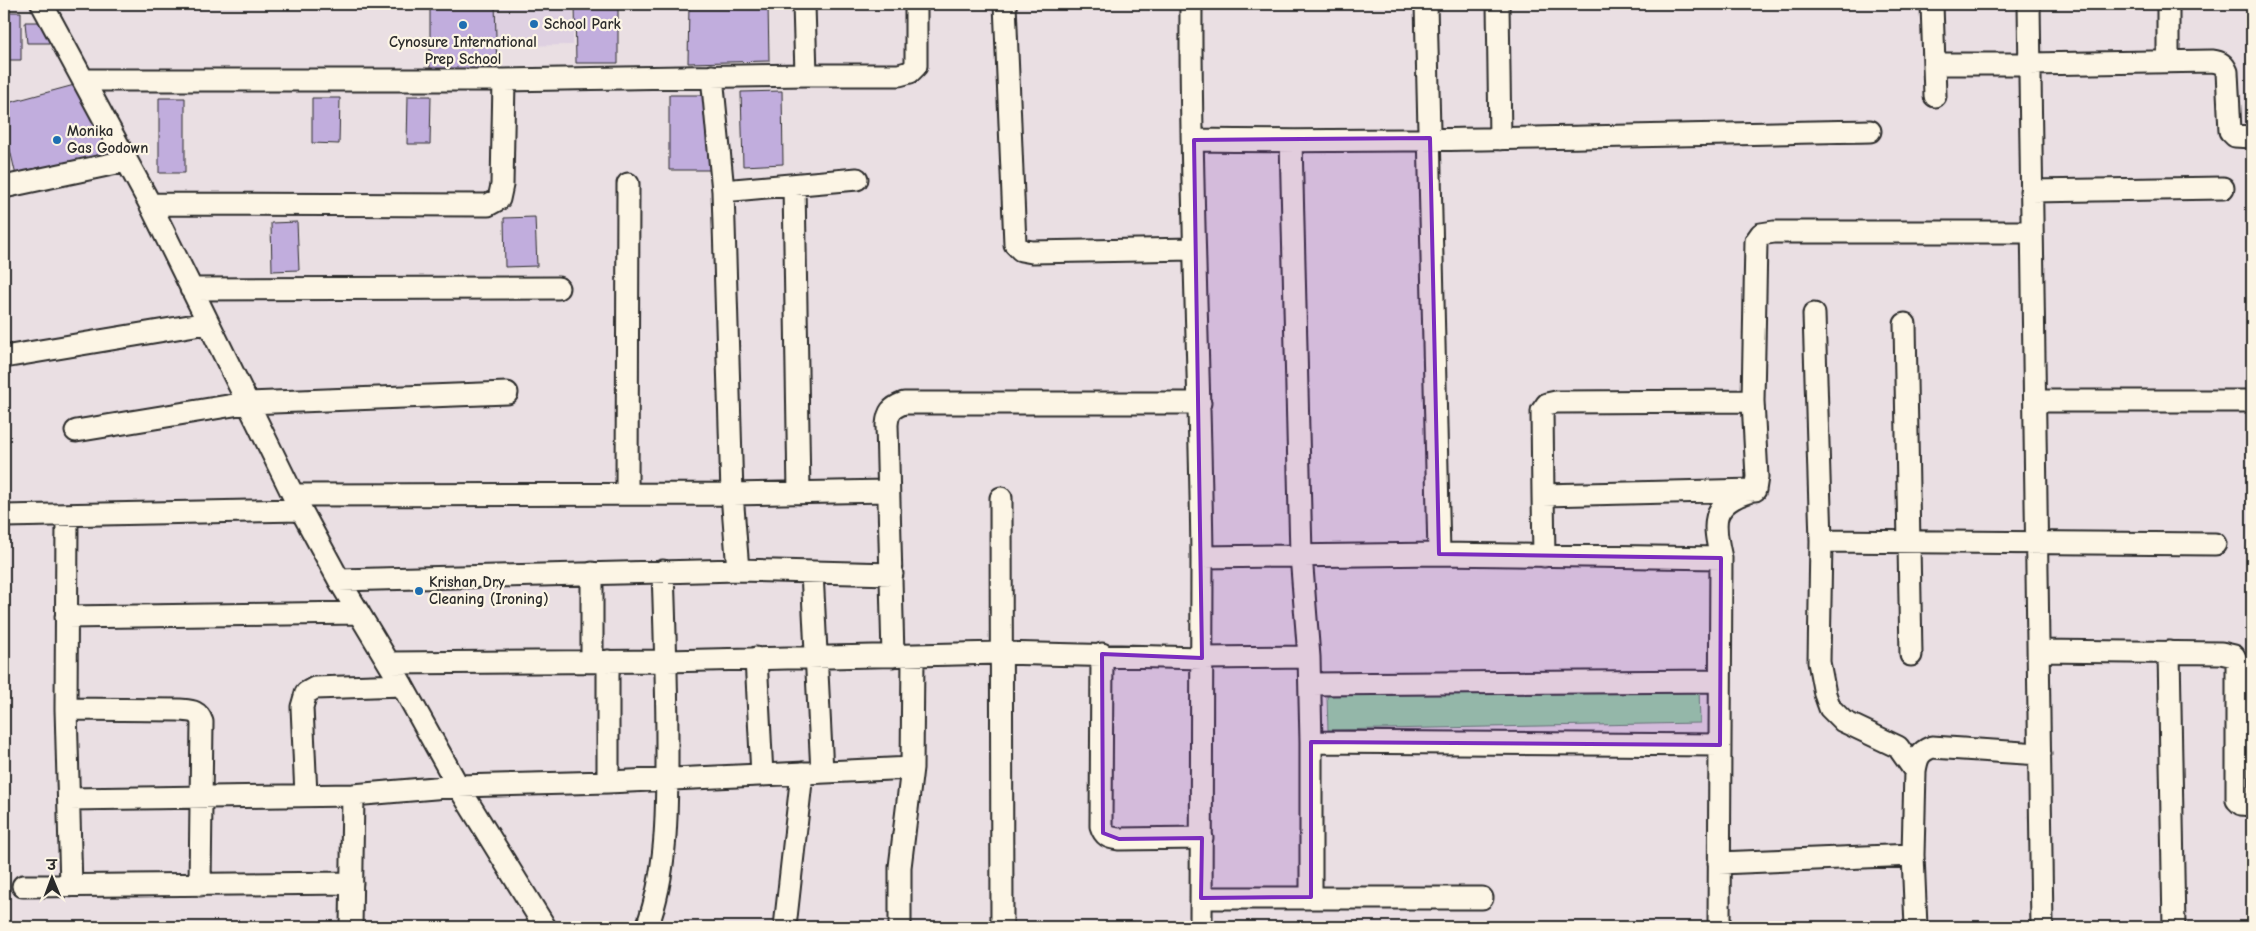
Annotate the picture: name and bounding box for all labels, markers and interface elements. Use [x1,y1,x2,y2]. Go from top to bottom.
place label: School Park [544,15,622,33]
marker: School Park [528,18,540,30]
marker: Cynosure International Prep School [457,19,469,31]
place label: Cynosure International Prep School [389,33,537,68]
place label: Monika Gas Godown [67,122,148,157]
marker: Monika Gas Godown [51,134,63,146]
place label: Krishan Dry Cleaning (Ironing) [429,573,549,608]
marker: Krishan Dry Cleaning (Ironing) [413,585,425,597]
north arrow [28,854,78,904]
text: उ [45,857,58,874]

